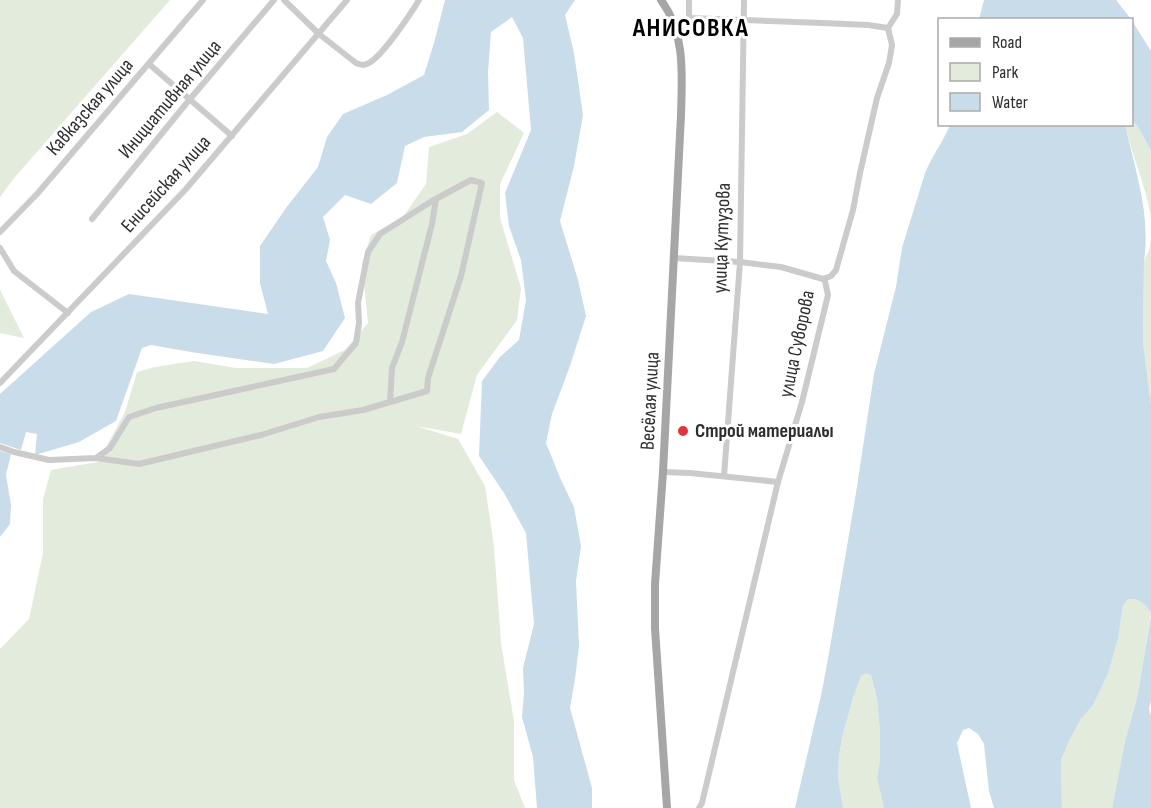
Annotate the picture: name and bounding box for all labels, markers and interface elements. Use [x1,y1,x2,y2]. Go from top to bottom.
district label: АНИСОВКА [632,13,749,44]
legend [938,18,1133,126]
text: Road [992,32,1022,53]
street label: Инициативная улица [114,35,226,163]
street label: Кавказская улица [41,54,139,160]
text: Park [992,62,1018,83]
text: Water [992,92,1028,113]
street label: Енисейская улица [116,130,216,238]
street label: улица Кутузова [708,182,736,294]
street label: улица Суворова [774,288,820,400]
street label: Весёлая улица [635,351,665,451]
place label: Строй материалы [695,419,834,443]
marker: Строй материалы [676,424,690,438]

